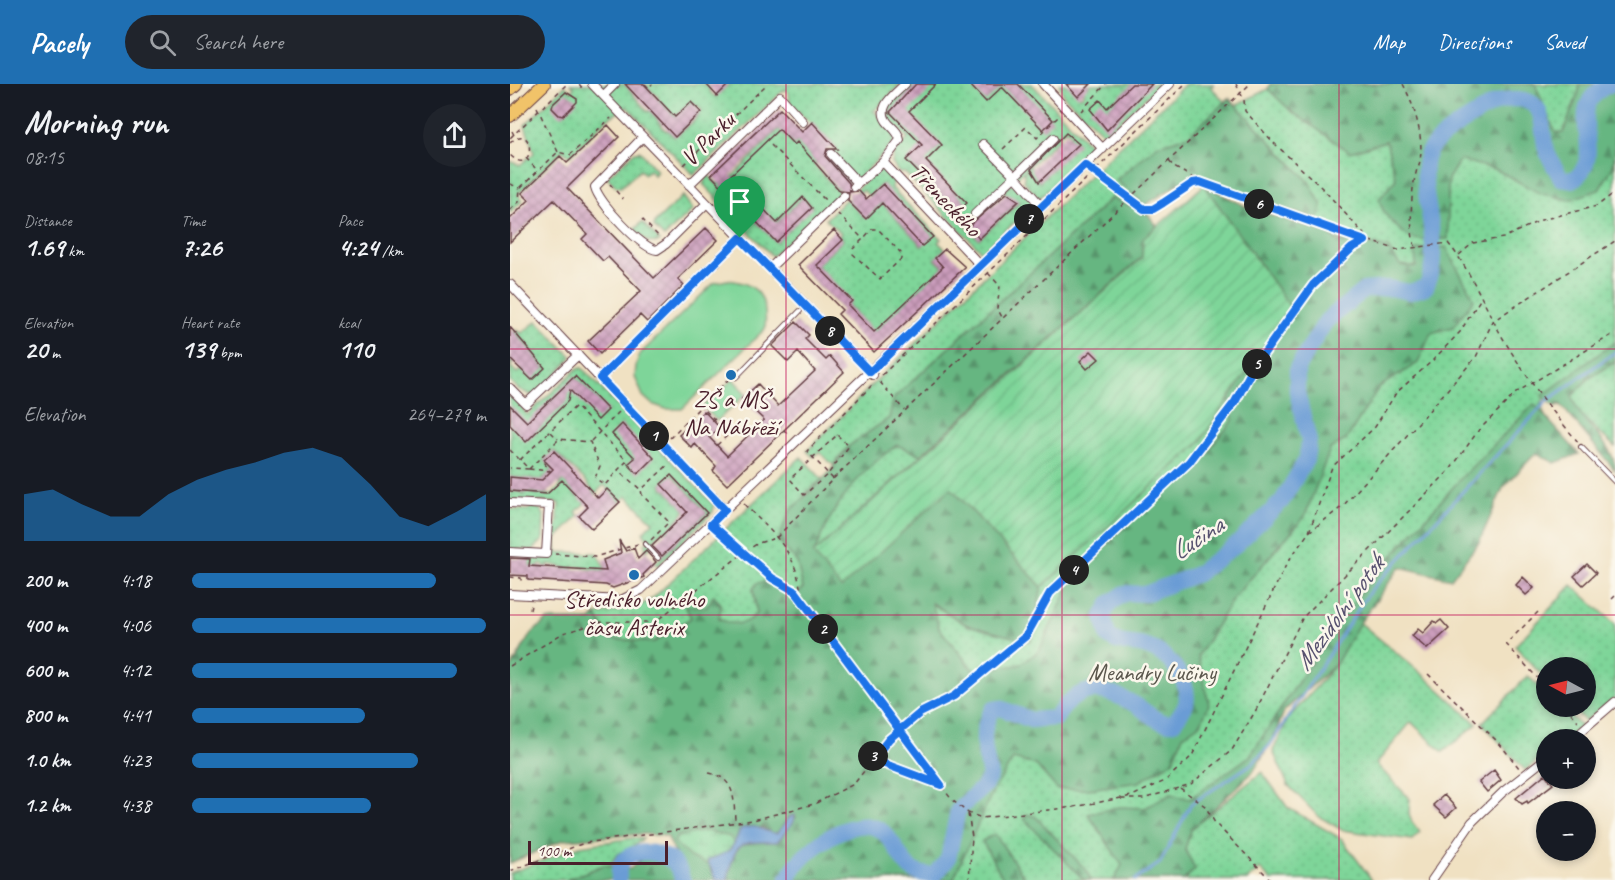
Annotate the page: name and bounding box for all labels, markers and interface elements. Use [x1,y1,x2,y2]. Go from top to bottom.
search box [125,15,545,69]
text: Pacely [30,25,89,60]
icon: search [146,26,179,59]
text: Search here [194,28,283,56]
text: Map [1373,29,1405,55]
text: Directions [1438,29,1511,55]
text: Saved [1544,29,1585,55]
text: Morning run [24,101,168,143]
button: share [423,104,486,167]
street label: V Parku [675,104,743,172]
text: 08:15 [24,145,64,170]
street label: Třeneckého [904,157,989,244]
pin [714,176,765,238]
icon: arrive [723,185,756,218]
pin: 6 [1244,189,1274,219]
text: 6 [1255,194,1263,214]
pin: 7 [1014,204,1044,234]
text: 7 [1025,209,1033,229]
text: Distance [24,211,72,231]
text: Time [181,211,205,231]
text: Pace [338,211,363,231]
text: 1.69 [24,231,64,264]
text: 7:26 [181,231,222,264]
text: 4:24 [338,231,378,264]
text: km [64,241,84,261]
text: /km [378,241,403,261]
text: Elevation [24,313,73,333]
text: Heart rate [181,313,239,333]
text: kcal [338,313,359,333]
pin: 8 [815,316,845,346]
text: 8 [826,321,834,341]
text: 20 [24,333,47,366]
text: 139 [181,333,216,366]
text: 110 [338,333,373,366]
text: m [47,343,60,363]
text: bpm [216,343,242,363]
pin: 5 [1242,349,1272,379]
text: 5 [1254,354,1260,374]
marker: ZŠ a MŠ Na Nábřeží [724,368,738,382]
place label: ZŠ a MŠ Na Nábřeží [684,384,782,442]
text: Elevation [24,402,86,427]
text: 264–279 m [407,402,486,427]
pin: 1 [639,421,669,451]
text: 1 [650,426,658,446]
water label: Lučina [1165,508,1232,567]
water label: Mezidolní potok [1287,545,1395,677]
pin: 4 [1059,555,1089,585]
text: 4 [1070,560,1078,580]
text: 200 m [24,568,67,593]
text: 4:18 [120,568,151,593]
marker: Středisko volného času Asterix [627,568,641,582]
place label: Středisko volného času Asterix [564,584,706,642]
text: 400 m [24,613,67,638]
text: 4:06 [120,613,151,638]
pin: 2 [808,614,838,644]
text: 2 [819,619,827,639]
park label: Meandry Lučiny [1088,657,1218,687]
north arrow [1536,657,1596,717]
map controls [1536,657,1596,861]
text: 600 m [24,658,68,683]
text: 4:12 [120,658,151,683]
text: 800 m [24,703,67,728]
text: 4:41 [120,703,151,728]
button: + [1536,729,1596,789]
pin: 3 [858,741,888,771]
text: 3 [869,746,877,766]
text: 1.0 km [24,748,71,773]
text: 4:23 [120,748,151,773]
text: 1.2 km [24,793,71,818]
text: 4:38 [120,793,151,818]
button: − [1536,801,1596,861]
scale bar [528,838,668,866]
text: 100 m [537,841,571,861]

